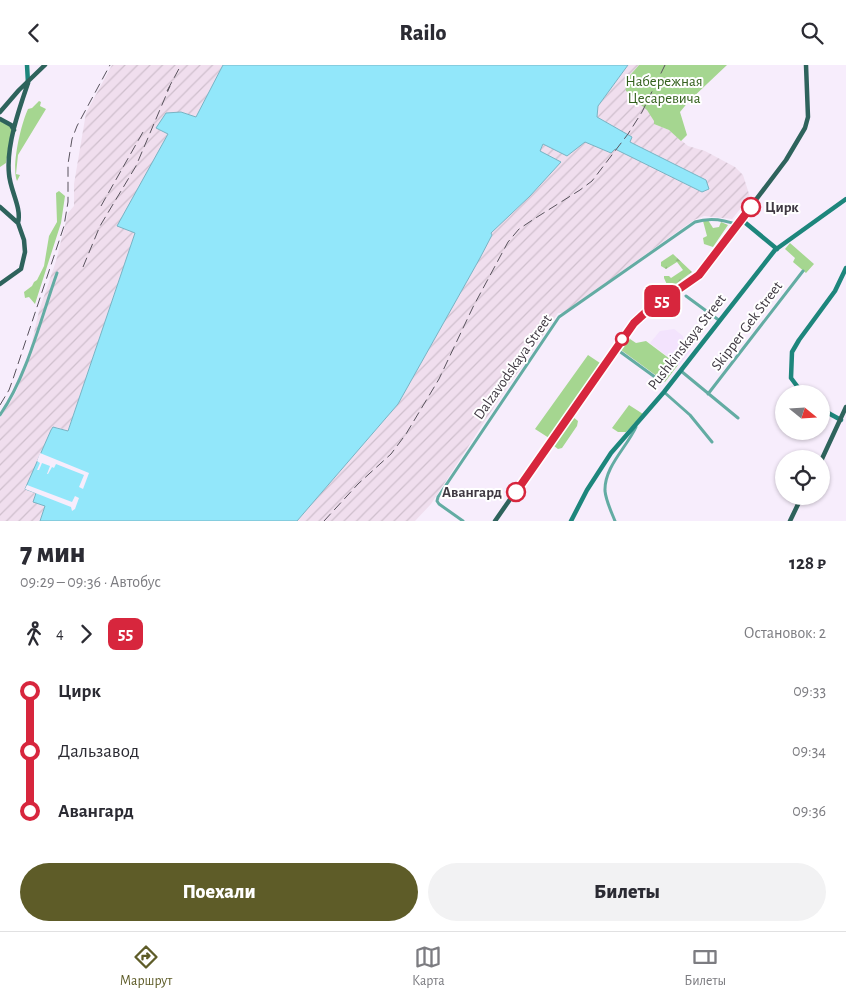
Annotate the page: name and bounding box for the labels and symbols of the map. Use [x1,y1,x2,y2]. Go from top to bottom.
park label: Набережная Цесаревича [625,74,703,106]
marker: Цирк [741,197,761,217]
place label: Цирк [765,200,799,215]
street label: Skipper Gek Street [709,279,785,373]
line badge: 55 [640,285,684,317]
street label: Pushkinskaya Street [645,291,729,393]
street label: Dalzavodskaya Street [471,312,555,422]
unlabelled marker [615,332,629,346]
north arrow [775,385,830,440]
marker: Авангард [506,482,526,502]
place label: Авангард [442,485,502,500]

